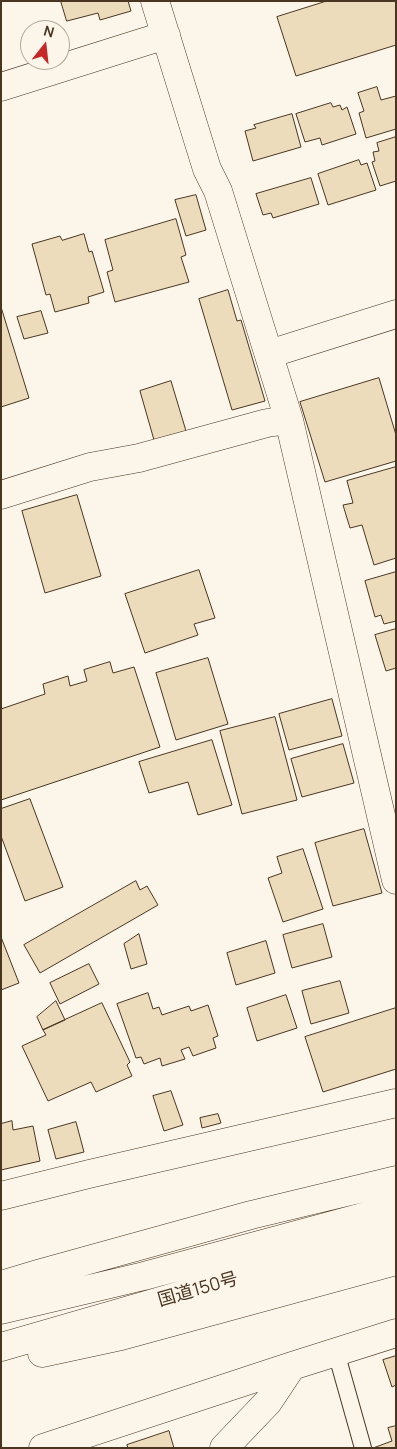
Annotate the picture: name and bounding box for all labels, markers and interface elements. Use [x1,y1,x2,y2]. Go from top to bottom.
north arrow [20,20,70,70]
text: N [42,21,56,42]
street label: 国道150号 [155,1268,241,1312]

